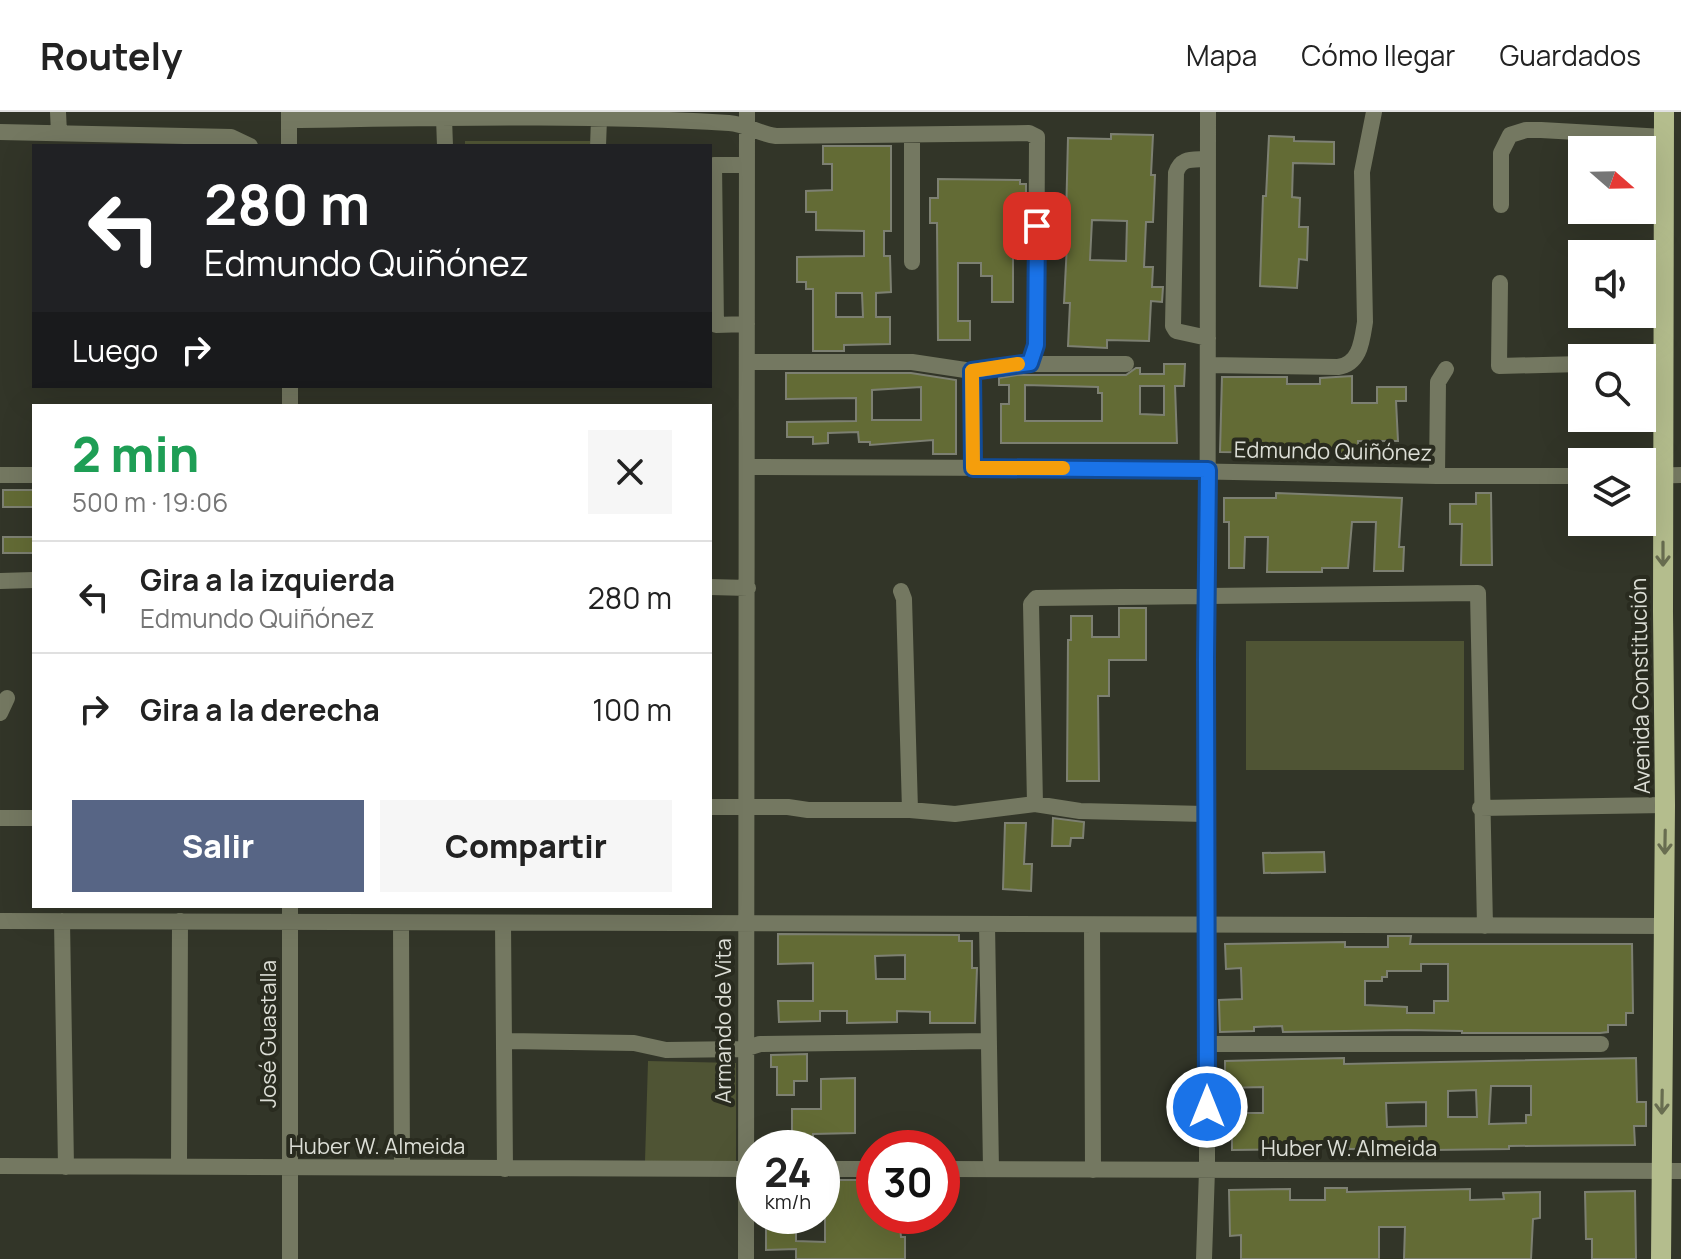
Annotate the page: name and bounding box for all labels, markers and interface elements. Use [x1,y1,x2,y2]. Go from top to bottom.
text: Routely [40,29,183,81]
text: Mapa [1186,36,1257,74]
text: Cómo llegar [1301,36,1455,74]
text: Guardados [1499,36,1641,74]
north arrow [1568,136,1656,224]
map controls [1568,136,1656,536]
text: 280 m [204,165,370,242]
icon: left [72,176,176,280]
pin [1003,192,1071,260]
icon: arrive [1015,204,1059,248]
text: Edmundo Quiñónez [204,238,529,287]
button: sound [1568,240,1656,328]
icon: right [174,328,218,372]
text: Luego [72,330,158,371]
button: search [1568,344,1656,432]
text: 2 min [72,421,199,486]
button: close [588,430,672,514]
street label: Edmundo Quiñónez [1234,434,1432,468]
button: layers [1568,448,1656,536]
text: 500 m · 19:06 [72,484,228,520]
one-way arrow [1655,540,1671,567]
text: Gira a la izquierda [140,559,395,600]
icon: left [72,575,116,619]
text: 280 m [588,577,672,618]
street label: Avenida Constitución [1623,578,1657,794]
text: Edmundo Quiñónez [140,600,375,636]
icon: right [72,687,116,731]
text: Gira a la derecha [140,689,380,730]
text: 100 m [592,689,672,730]
button: Salir [72,800,364,892]
button: Compartir [380,800,672,892]
one-way arrow [1657,828,1673,855]
street label: Armando de Vita [708,938,738,1104]
street label: José Guastalla [253,960,283,1108]
position arrow [1165,1065,1249,1149]
one-way arrow [1655,1088,1670,1115]
speed limit sign: 30 [856,1130,960,1234]
street label: Huber W. Almeida [289,1131,465,1161]
street label: Huber W. Almeida [1261,1133,1437,1163]
text: 24 [764,1144,812,1199]
text: km/h [765,1188,811,1215]

